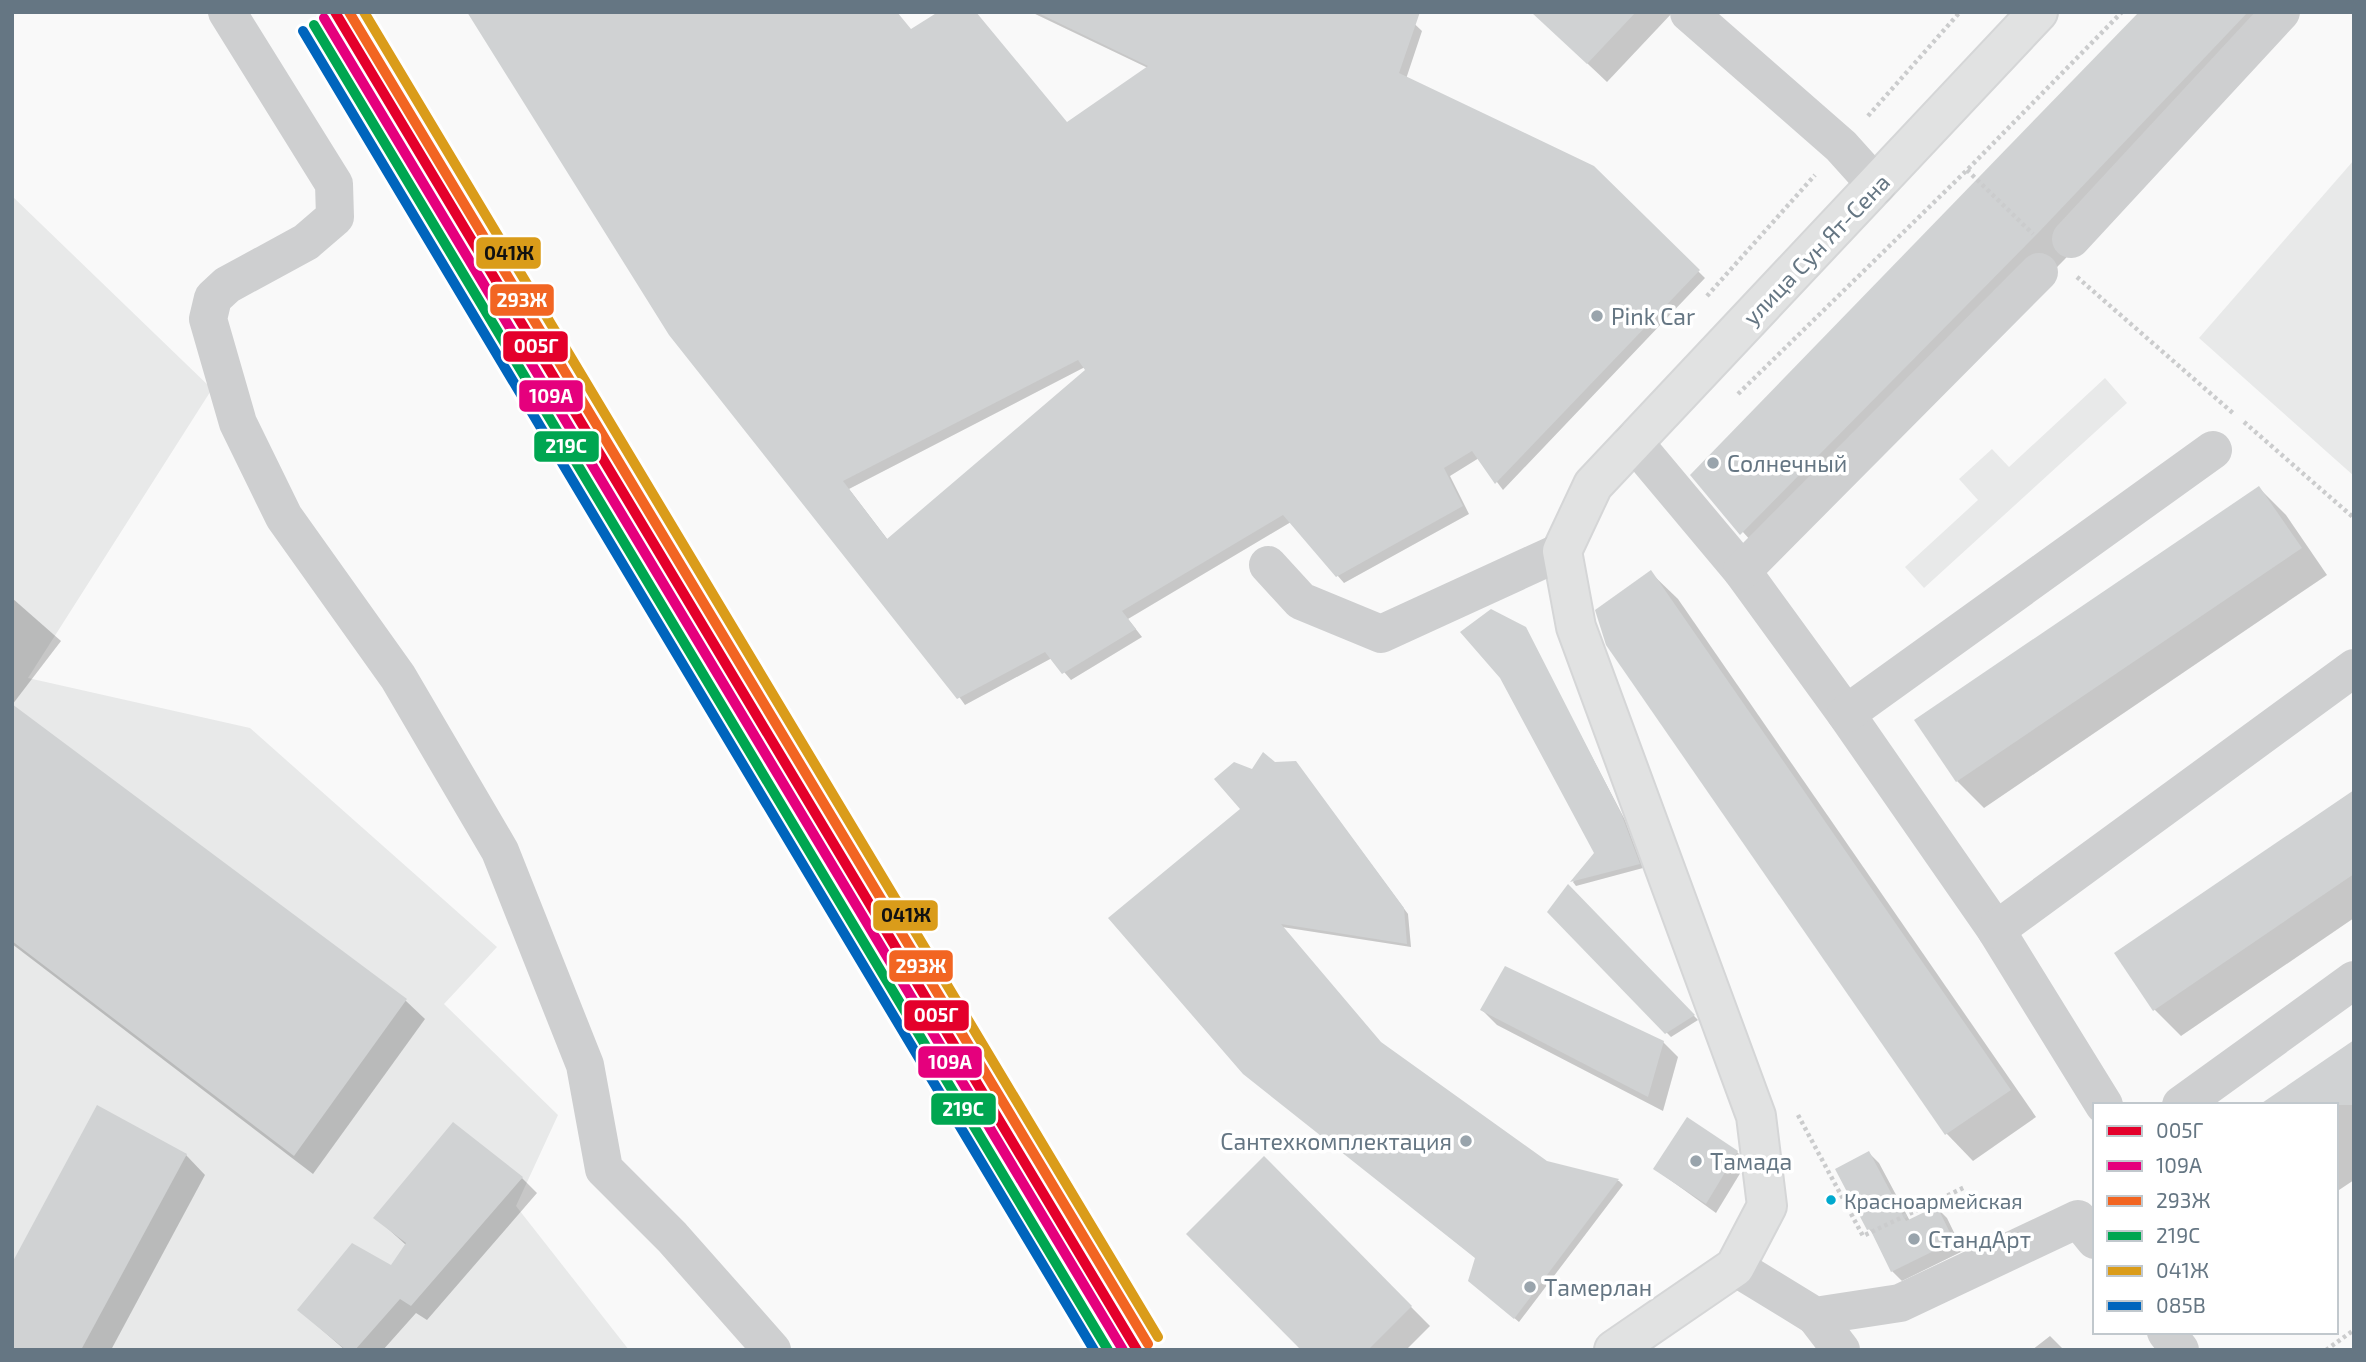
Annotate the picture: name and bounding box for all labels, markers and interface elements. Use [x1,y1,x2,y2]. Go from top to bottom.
street label: улица Сун Ят-Сена [1737,168,1896,331]
line badge: 041Ж [475,236,542,270]
text: 041Ж [484,241,534,264]
line badge: 293Ж [489,283,555,317]
text: 293Ж [497,288,548,311]
place label: Pink Car [1611,302,1695,330]
marker: Pink Car [1589,308,1605,324]
line badge: 005Г [502,330,569,363]
text: 005Г [514,334,558,357]
line badge: 109А [518,379,584,413]
text: 109А [529,384,573,407]
line badge: 219С [533,430,600,463]
text: 219С [545,434,587,457]
place label: Солнечный [1727,449,1847,477]
marker: Солнечный [1705,455,1721,471]
line badge: 041Ж [872,899,939,932]
text: 041Ж [881,903,931,926]
line badge: 293Ж [888,949,954,983]
text: 293Ж [896,954,947,977]
line badge: 005Г [903,999,970,1032]
text: 005Г [914,1003,958,1026]
line badge: 109А [917,1045,983,1079]
text: 109А [928,1050,972,1073]
line badge: 219С [930,1092,997,1126]
text: 219С [942,1097,984,1120]
legend [2093,1103,2338,1334]
text: 005Г [2156,1117,2204,1142]
place label: Сантехкомплектация [1220,1127,1452,1155]
marker: Сантехкомплектация [1458,1133,1474,1149]
place label: Тамада [1710,1147,1792,1175]
text: 109А [2156,1152,2202,1177]
marker: Тамада [1688,1153,1704,1169]
text: 293Ж [2156,1187,2211,1212]
place label: Красноармейская [1844,1188,2023,1213]
marker: Красноармейская [1824,1193,1838,1207]
text: 219С [2156,1222,2200,1247]
place label: СтандАрт [1928,1225,2031,1253]
marker: СтандАрт [1906,1231,1922,1247]
text: 041Ж [2156,1257,2209,1282]
place label: Тамерлан [1544,1273,1652,1301]
marker: Тамерлан [1522,1279,1538,1295]
text: 085В [2156,1292,2206,1317]

